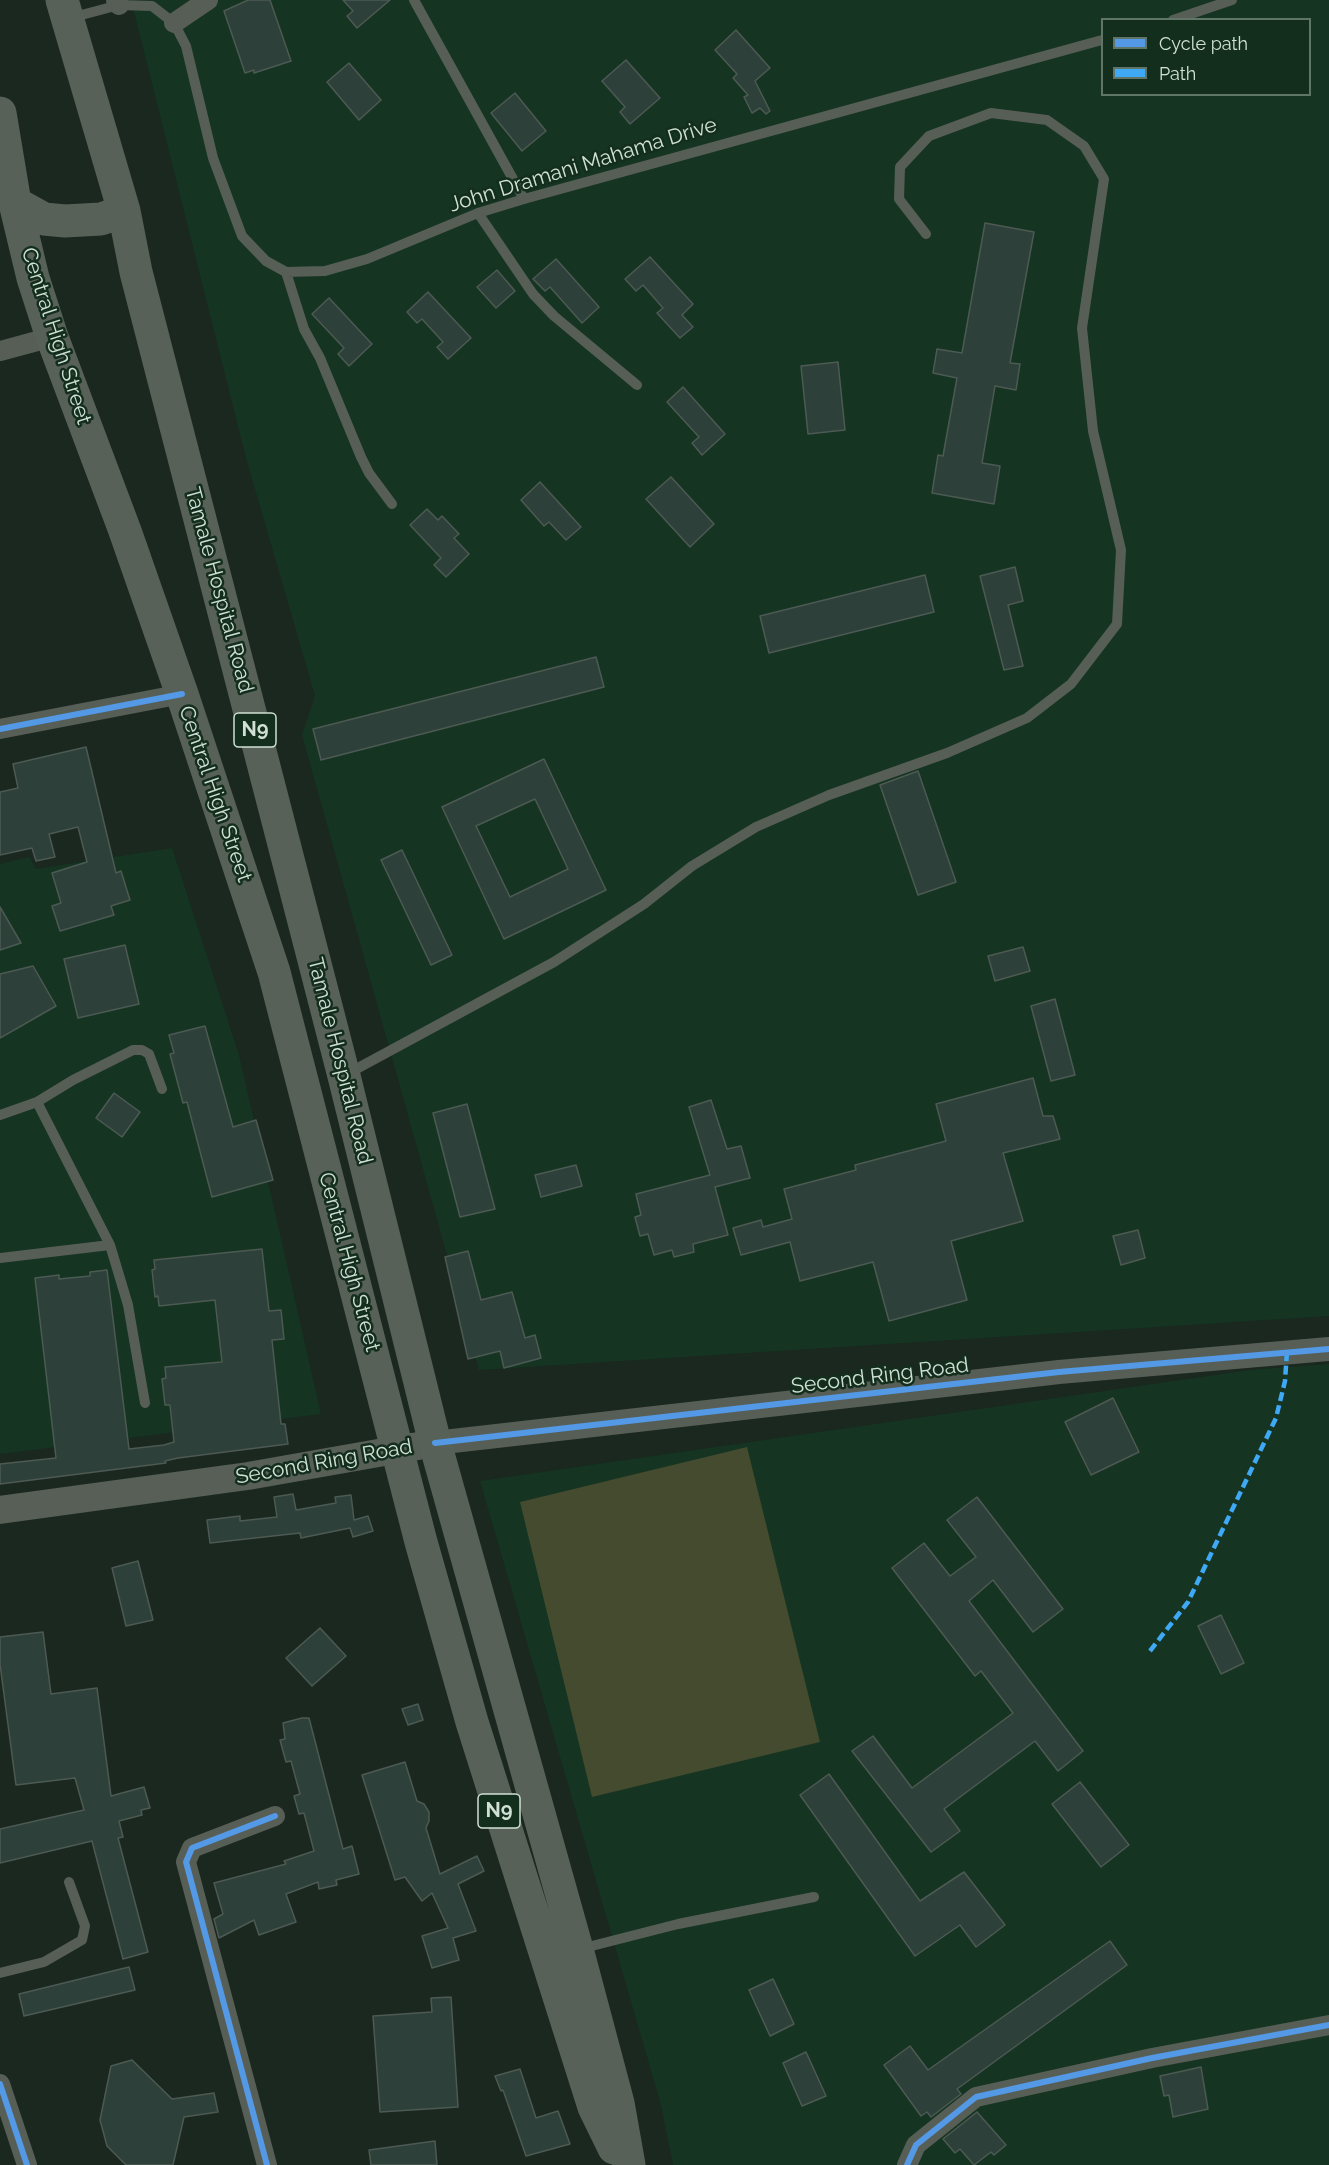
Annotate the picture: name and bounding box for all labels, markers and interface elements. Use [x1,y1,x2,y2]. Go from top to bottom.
legend [1101,18,1311,96]
text: Cycle path [1159,33,1248,54]
text: Path [1159,63,1196,84]
street label: John Dramani Mahama Drive [446,112,720,218]
street label: Central High Street [15,244,97,428]
street label: Tamale Hospital Road [179,485,259,695]
street label: Central High Street [173,703,257,885]
road number: N9 [234,713,276,747]
street label: Tamale Hospital Road [302,955,378,1167]
street label: Central High Street [313,1170,385,1354]
street label: Second Ring Road [790,1353,970,1399]
street label: Second Ring Road [234,1434,414,1490]
road number: N9 [478,1794,520,1828]

